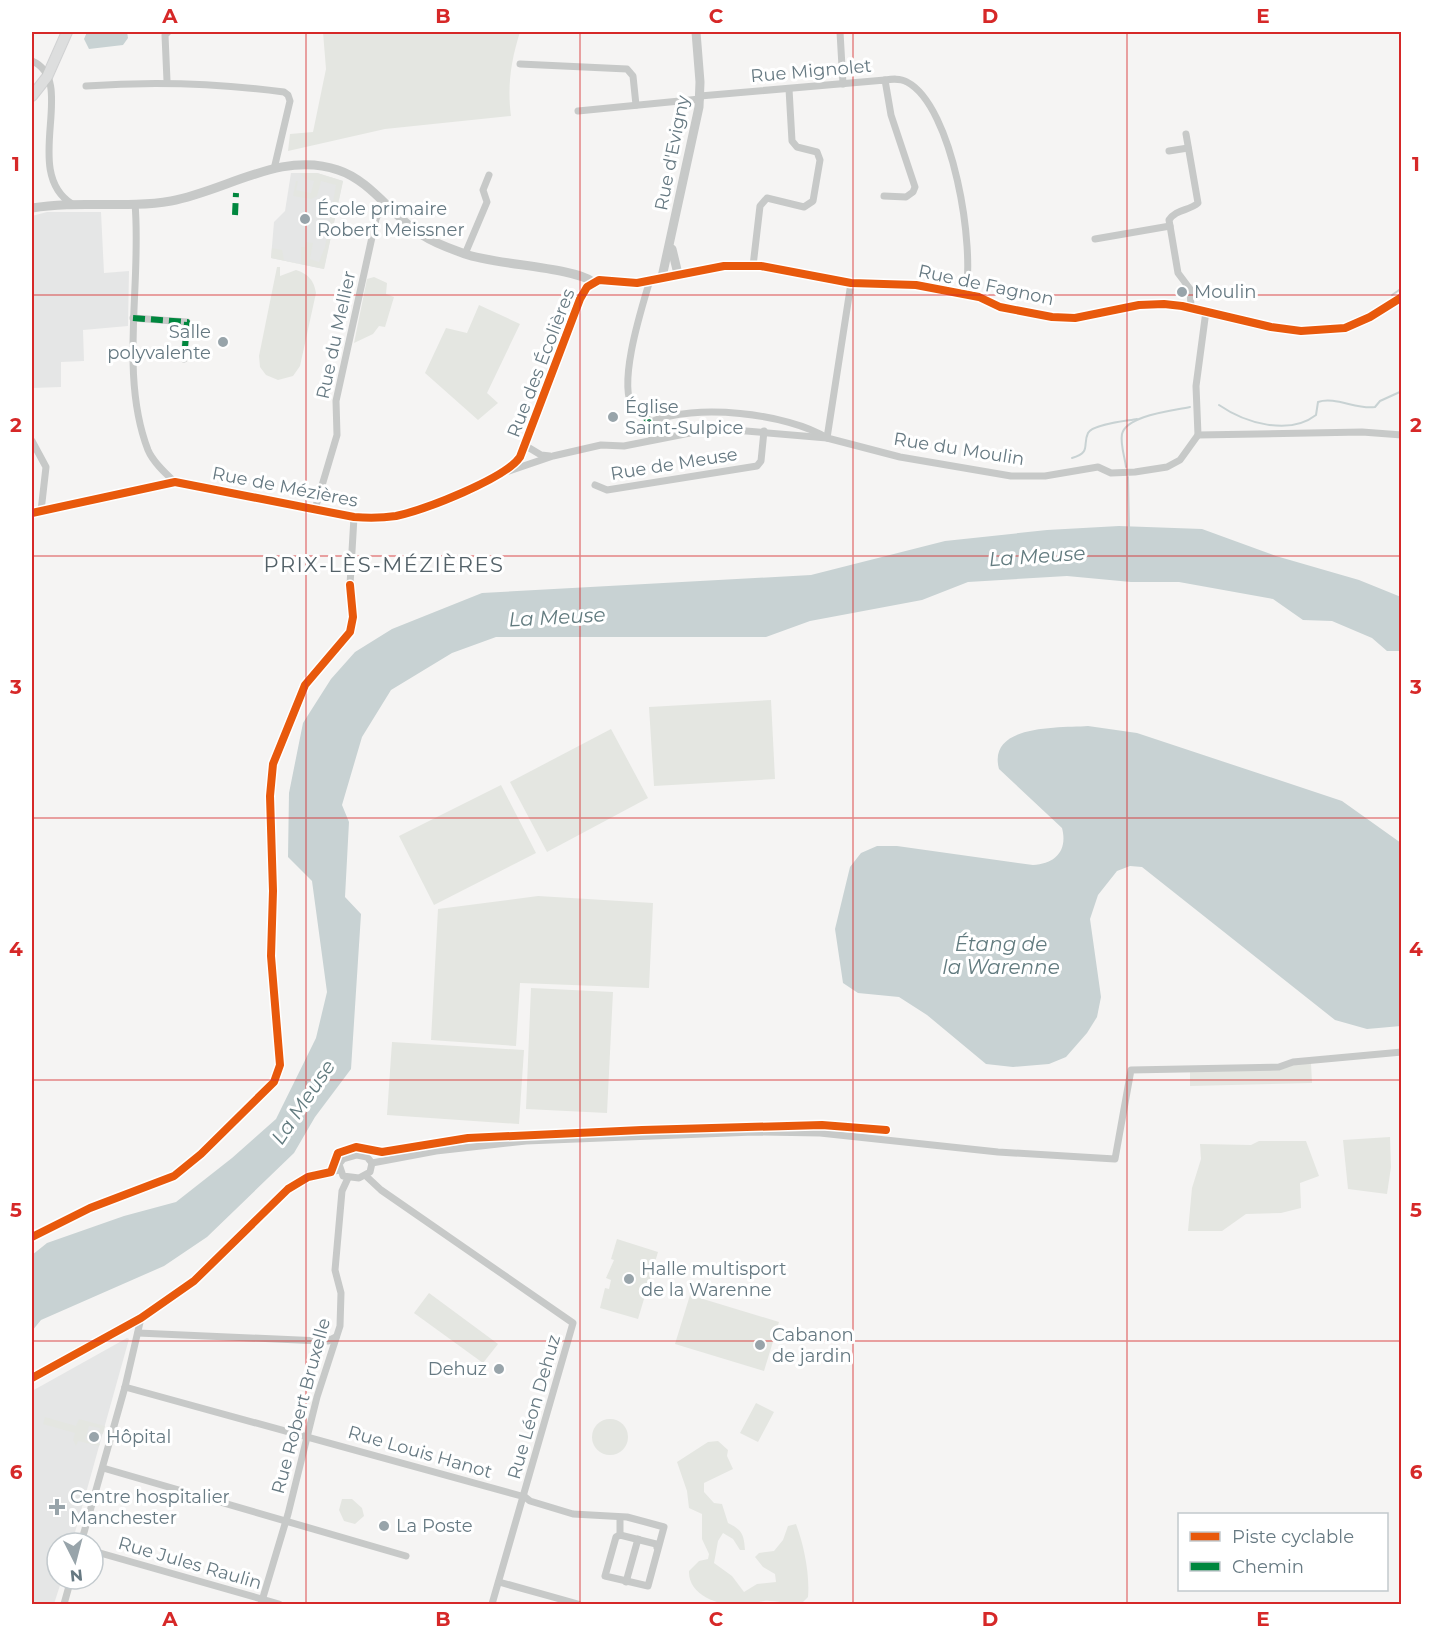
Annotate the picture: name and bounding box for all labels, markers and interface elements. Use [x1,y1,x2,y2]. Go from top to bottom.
text: A [161,4,178,28]
text: B [435,4,451,28]
text: C [709,4,724,28]
text: D [982,4,998,28]
text: E [1256,4,1270,28]
street label: Rue Mignolet [749,55,873,87]
street label: Rue d'Evigny [650,93,694,212]
text: 1 [12,152,20,176]
text: 1 [1412,152,1420,176]
place label: École primaire Robert Meissner [317,198,465,241]
marker: École primaire Robert Meissner [298,212,312,226]
street label: Rue de Fagnon [916,260,1056,310]
street label: Rue du Mellier [312,269,360,401]
place label: Moulin [1194,281,1256,303]
street label: Rue des Écolières [502,285,580,441]
marker: Moulin [1175,285,1189,299]
place label: Salle polyvalente [107,321,211,364]
marker: Salle polyvalente [216,335,230,349]
place label: Église Saint-Sulpice [625,396,743,439]
marker: Église Saint-Sulpice [606,410,620,424]
text: 2 [10,413,22,437]
text: 2 [1410,413,1422,437]
street label: Rue du Moulin [892,428,1026,470]
street label: Rue de Meuse [609,443,739,485]
street label: Rue de Mézières [210,462,360,512]
water label: La Meuse [988,541,1086,571]
district label: PRIX-LÈS-MÉZIÈRES [264,552,504,577]
water label: La Meuse [508,602,606,632]
text: 3 [9,675,22,699]
text: 3 [1409,675,1422,699]
water label: Étang de la Warenne [942,932,1060,979]
text: 4 [9,937,23,961]
text: 4 [1409,937,1423,961]
water label: La Meuse [266,1055,340,1149]
text: 5 [10,1198,22,1222]
text: 5 [1410,1198,1422,1222]
place label: Halle multisport de la Warenne [641,1258,787,1301]
marker: Halle multisport de la Warenne [622,1272,636,1286]
street label: Rue Robert Bruxelle [267,1316,335,1496]
place label: Cabanon de jardin [772,1324,854,1367]
street label: Rue Léon Dehuz [503,1332,565,1482]
marker: Cabanon de jardin [753,1338,767,1352]
place label: Dehuz [428,1358,487,1380]
marker: Dehuz [492,1362,506,1376]
street label: Rue Louis Hanot [345,1421,495,1483]
place label: Hôpital [106,1426,171,1448]
marker: Hôpital [87,1430,101,1444]
text: 6 [10,1460,23,1484]
text: 6 [1410,1460,1423,1484]
place label: Centre hospitalier Manchester [70,1486,230,1529]
marker: Centre hospitalier Manchester [48,1498,66,1516]
legend [1178,1513,1388,1591]
place label: La Poste [396,1515,473,1537]
marker: La Poste [377,1519,391,1533]
text: Piste cyclable [1232,1526,1354,1548]
north arrow [45,1531,105,1591]
street label: Rue Jules Raulin [116,1532,264,1594]
text: Chemin [1232,1556,1304,1578]
text: N [69,1565,84,1586]
text: A [161,1607,178,1631]
text: B [435,1607,451,1631]
text: C [709,1607,724,1631]
text: D [982,1607,998,1631]
text: E [1256,1607,1270,1631]

